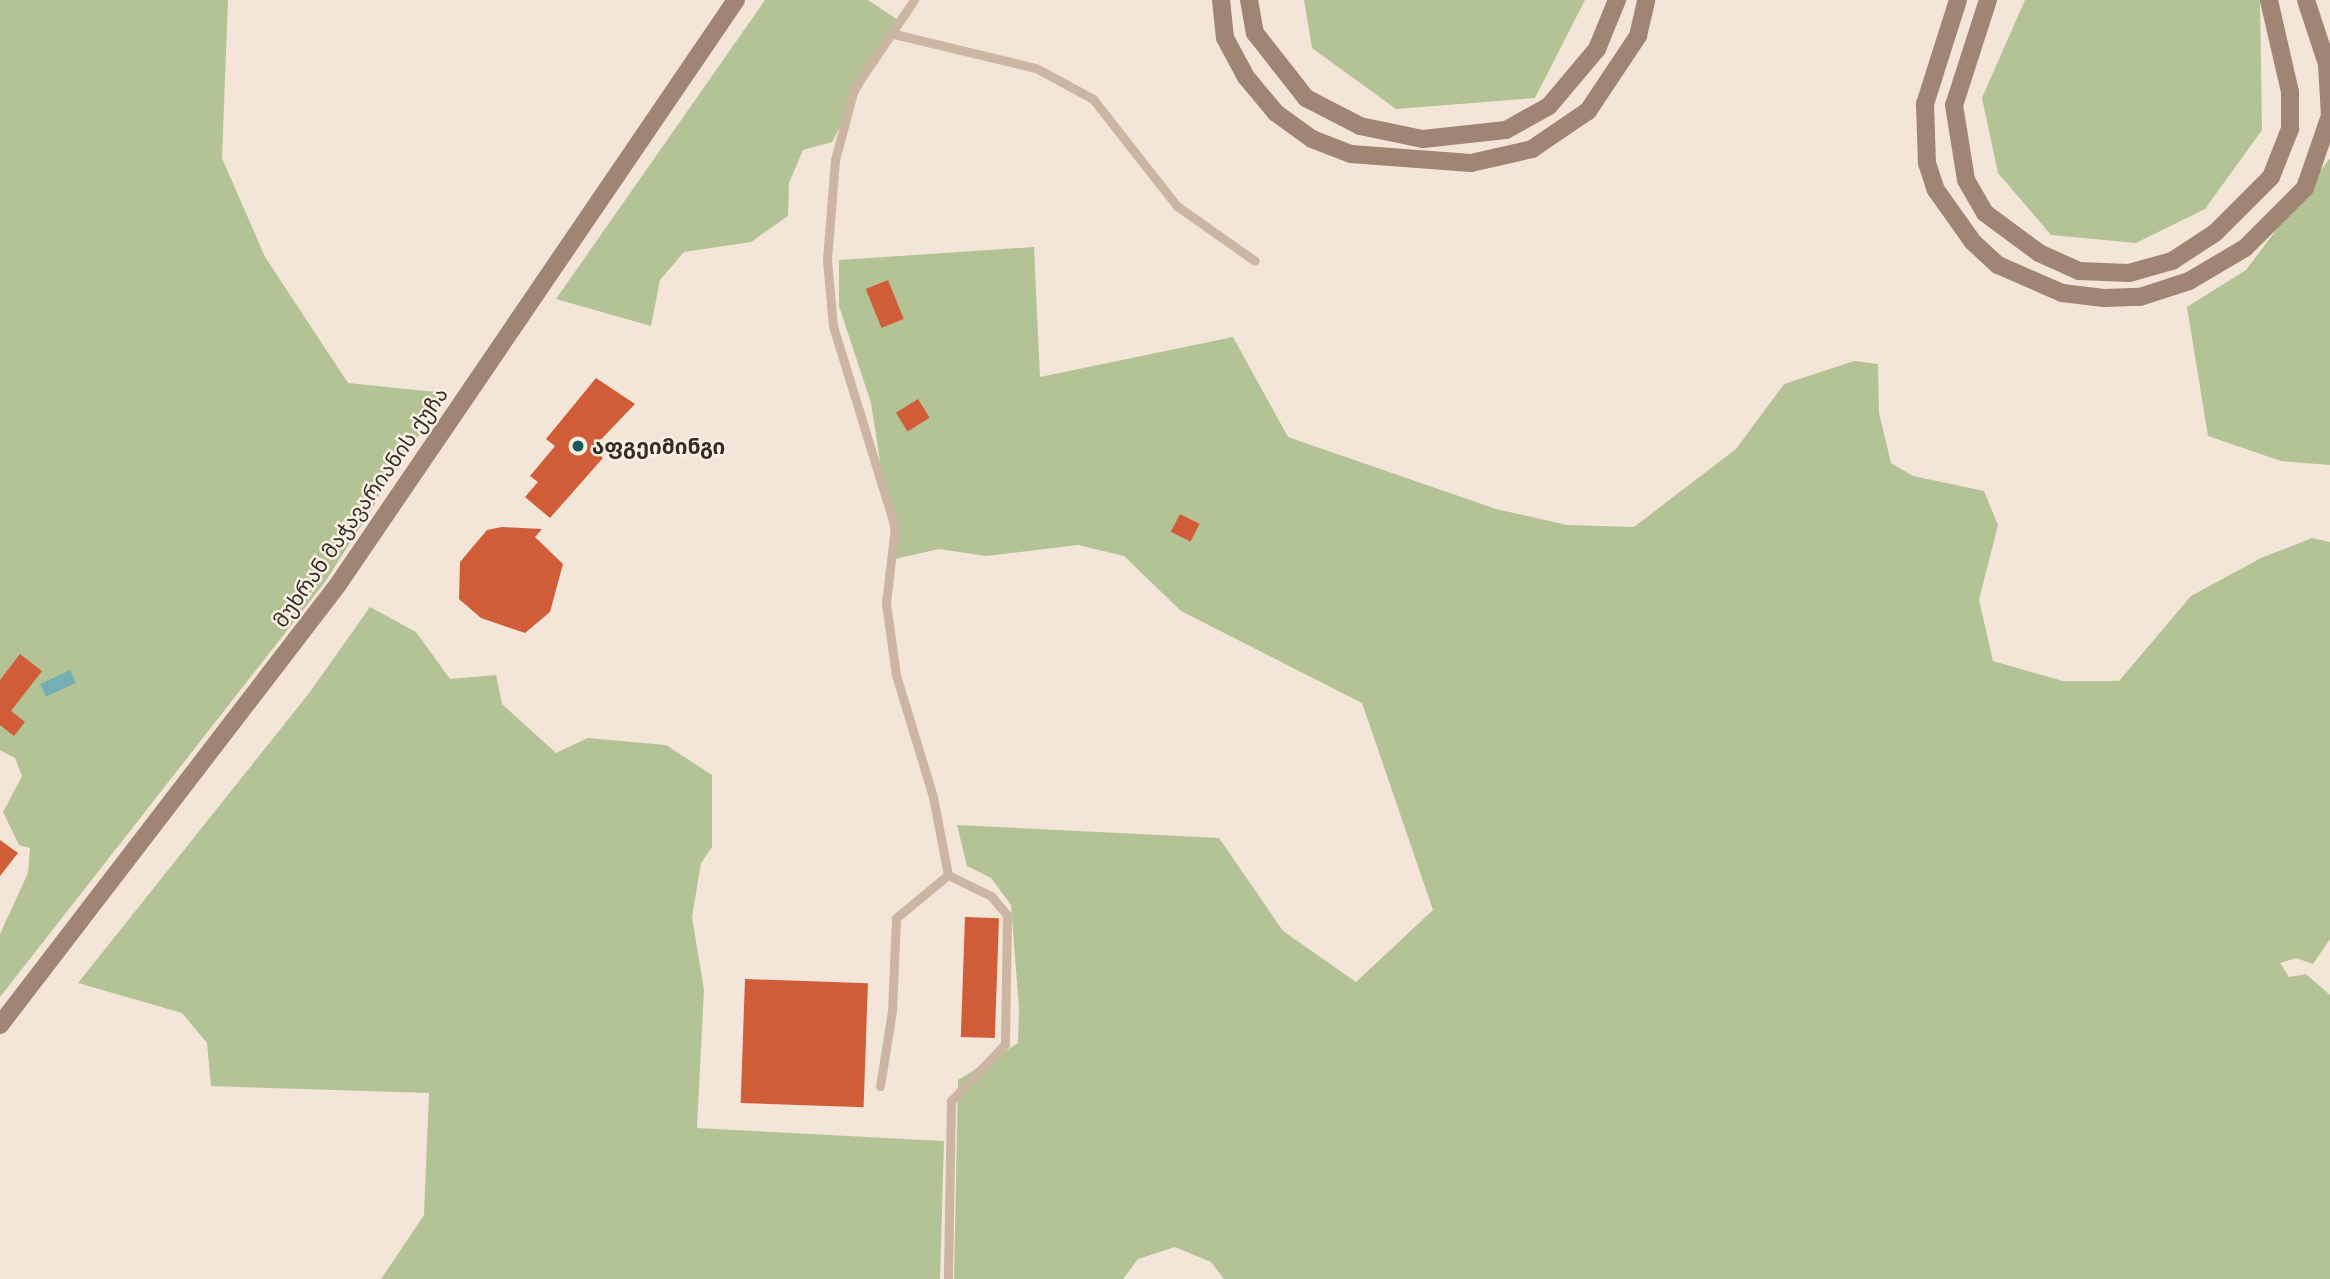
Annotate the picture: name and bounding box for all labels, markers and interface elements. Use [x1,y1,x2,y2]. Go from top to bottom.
street label: მუხრან მაჭავარიანის ქუჩა [267,382,453,632]
place label: აფგეიმინგი [592,433,725,459]
marker: აფგეიმინგი [570,438,586,454]

